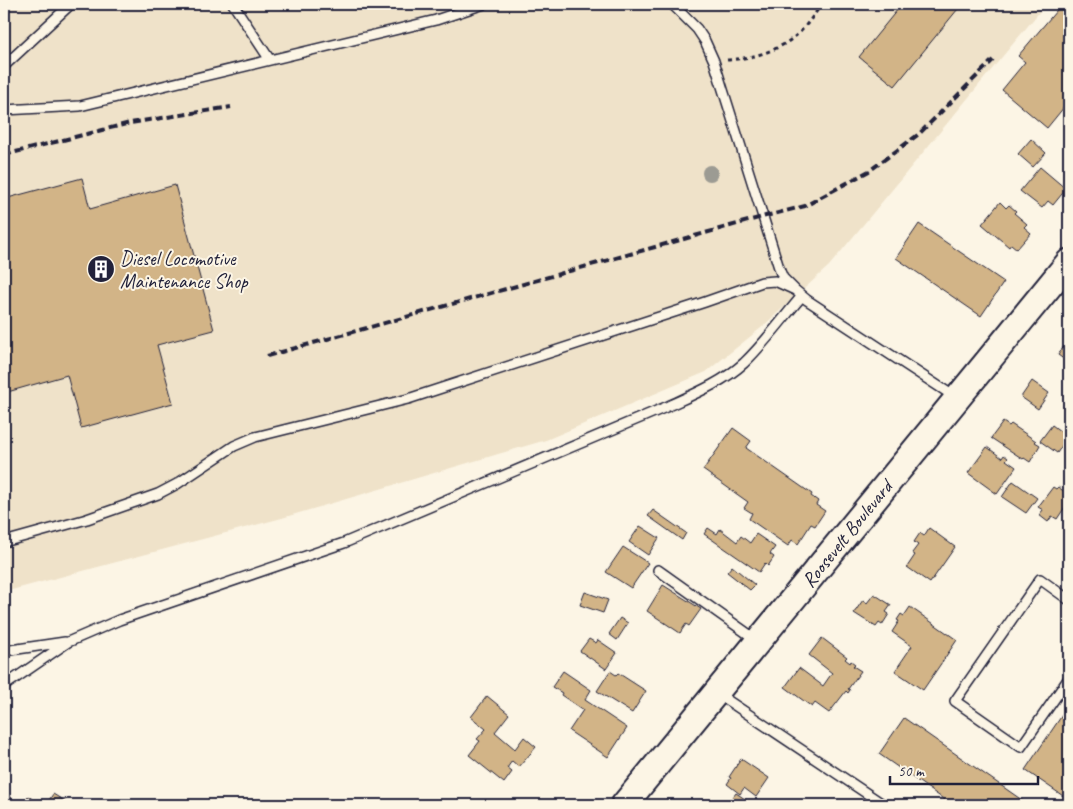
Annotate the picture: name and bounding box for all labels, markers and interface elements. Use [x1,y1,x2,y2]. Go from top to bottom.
place label: Diesel Locomotive Maintenance Shop [120,246,249,294]
building icon: Diesel Locomotive Maintenance Shop [86,254,116,284]
street label: Roosevelt Boulevard [796,473,900,593]
scale bar [890,754,1038,786]
text: 50 m [898,762,925,781]

